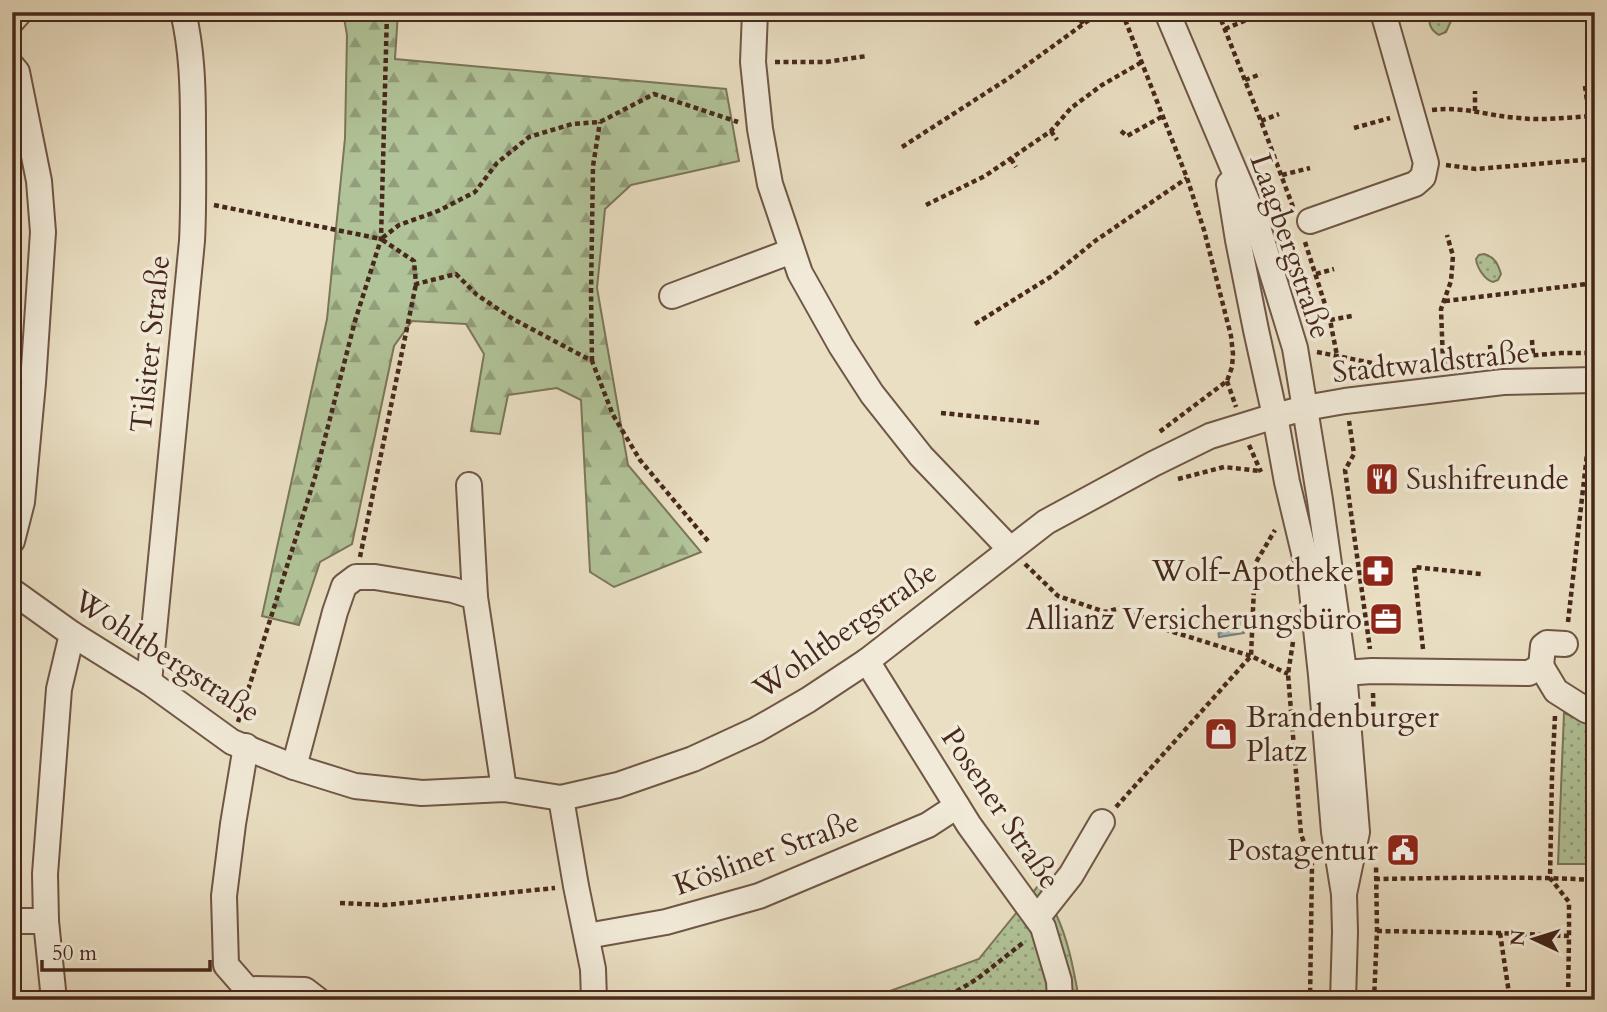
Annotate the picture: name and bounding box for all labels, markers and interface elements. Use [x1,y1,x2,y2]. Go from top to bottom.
street label: Laagbergstraße [1240,148,1341,344]
street label: Tilsiter Straße [121,253,180,435]
street label: Stadtwaldstraße [1330,332,1532,393]
place label: Sushifreunde [1406,459,1569,500]
restaurant icon: Sushifreunde [1363,460,1401,498]
place label: Wolf-Apotheke [1151,551,1354,592]
street label: Wohltbergstraße [745,552,945,710]
pharmacy icon: Wolf-Apotheke [1359,552,1397,590]
street label: Wohltbergstraße [64,580,268,732]
place label: Allianz Versicherungsbüro [1026,599,1362,640]
office icon: Allianz Versicherungsbüro [1367,600,1405,638]
place label: Brandenburger Platz [1246,697,1439,772]
shop icon: Brandenburger Platz [1202,715,1240,753]
street label: Posener Straße [931,719,1070,897]
street label: Kösliner Straße [668,801,864,906]
place label: Postagentur [1227,830,1378,871]
public building icon: Postagentur [1384,831,1422,869]
north arrow [1498,904,1568,974]
scale bar [42,928,210,972]
text: N [1504,928,1532,947]
text: 50 m [52,939,97,968]

